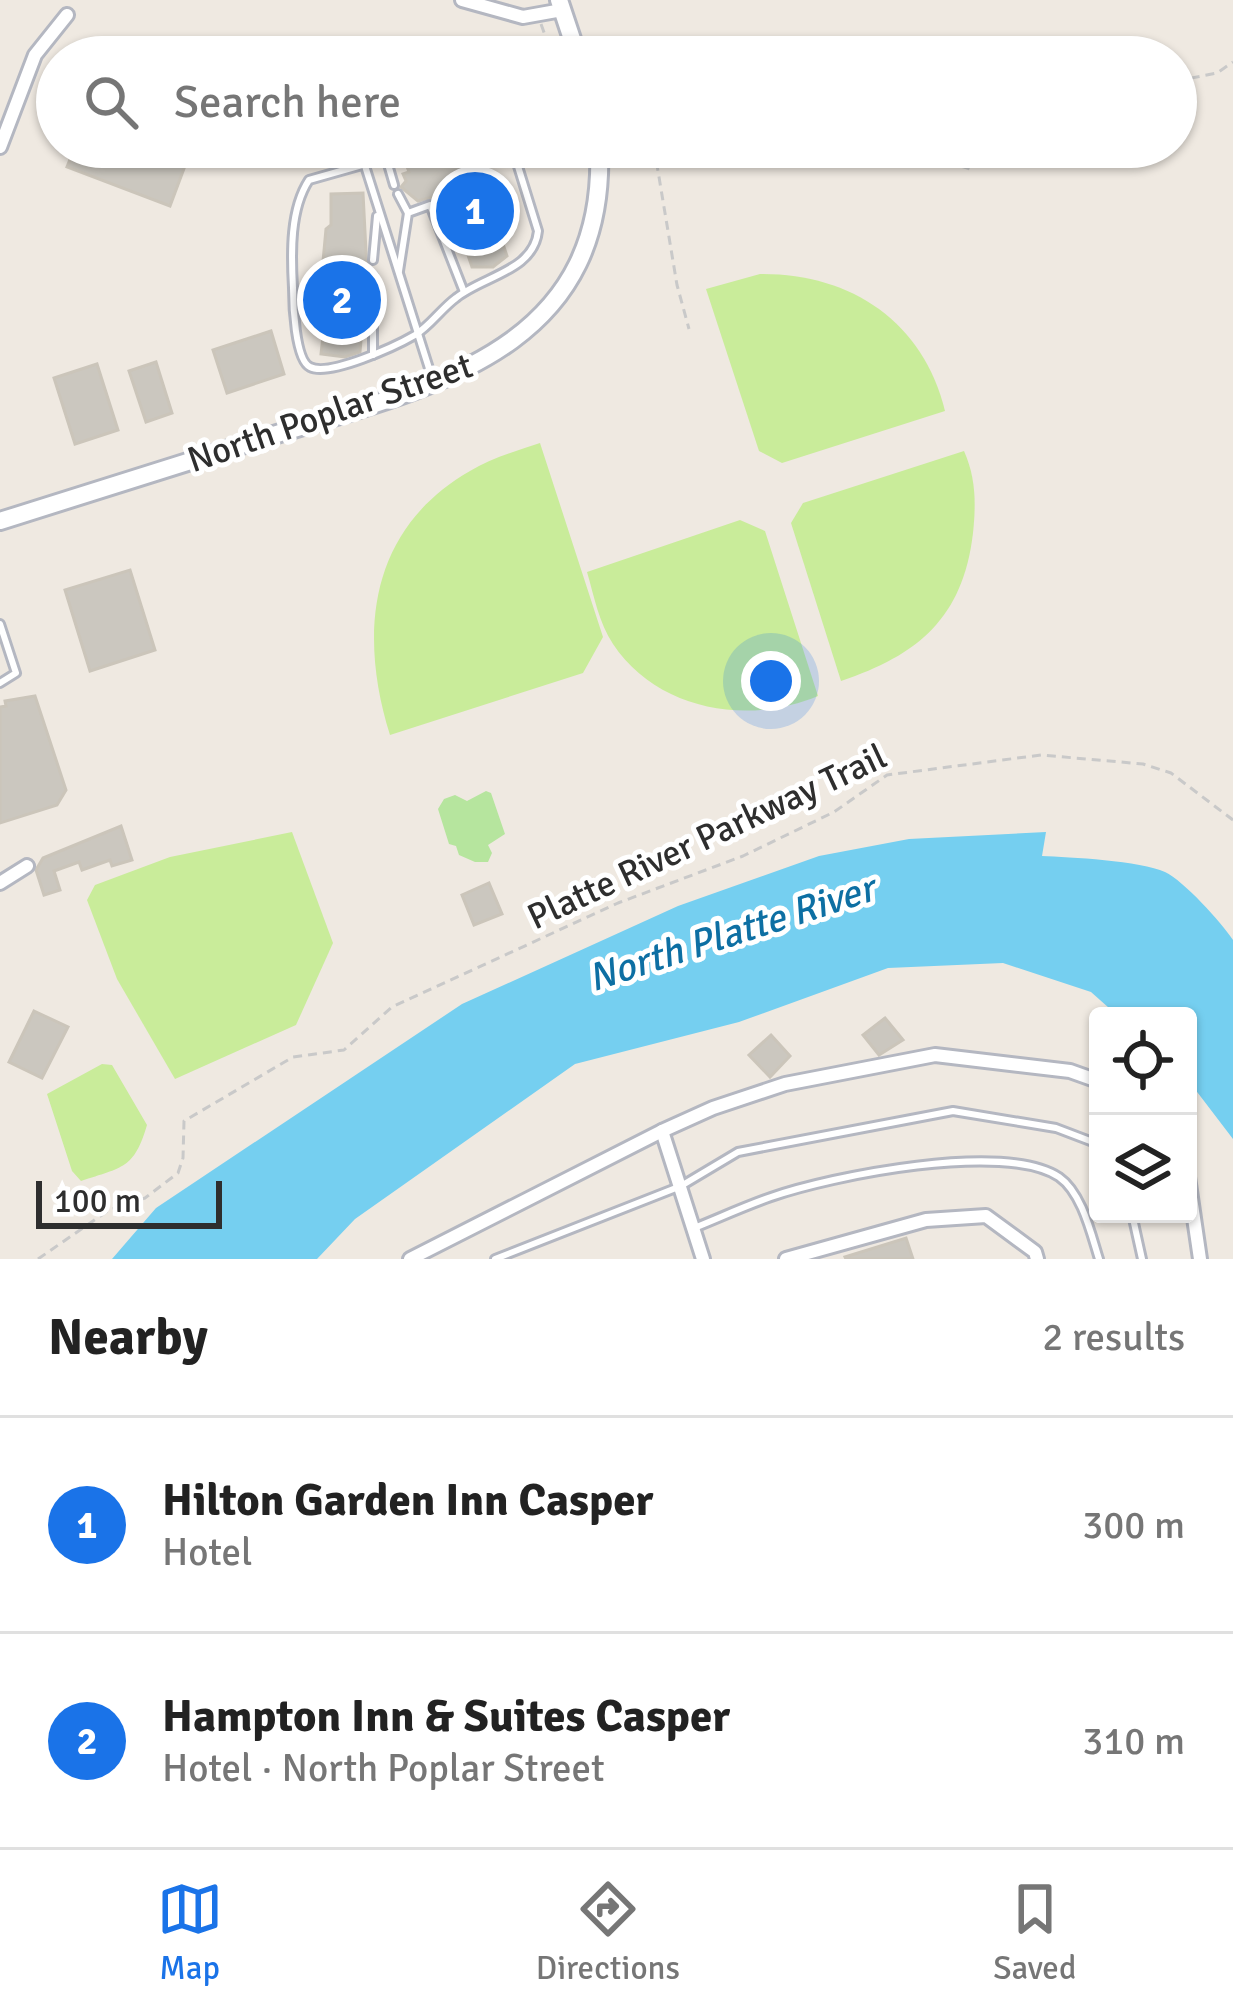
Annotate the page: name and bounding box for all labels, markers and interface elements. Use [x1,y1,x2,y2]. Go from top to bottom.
search box [36,36,1197,168]
icon: search [78,69,144,135]
text: Search here [174,75,401,130]
pin: 1 [436,166,514,256]
pin: 2 [303,255,381,345]
street label: North Poplar Street [182,343,478,483]
your location [741,651,801,711]
street label: Platte River Parkway Trail [520,734,894,940]
water label: North Platte River [582,863,885,1002]
map controls [1089,1007,1197,1223]
button: locate [1089,1007,1197,1115]
button: layers [1089,1115,1197,1223]
scale bar [36,1175,222,1228]
text: 100 m [54,1181,141,1222]
text: Nearby [48,1306,208,1369]
text: 2 results [1042,1313,1185,1361]
text: Hilton Garden Inn Casper [162,1473,653,1528]
text: 1 [76,1501,98,1549]
text: 300 m [1082,1501,1185,1549]
text: Hotel [162,1528,253,1576]
text: Hampton Inn & Suites Casper [162,1689,730,1744]
text: 2 [76,1717,98,1765]
text: 310 m [1082,1717,1185,1765]
text: Hotel · North Poplar Street [162,1744,605,1792]
tab: Map [157,1876,223,1989]
tab: Directions [536,1876,680,1989]
tab: Saved [993,1876,1076,1989]

